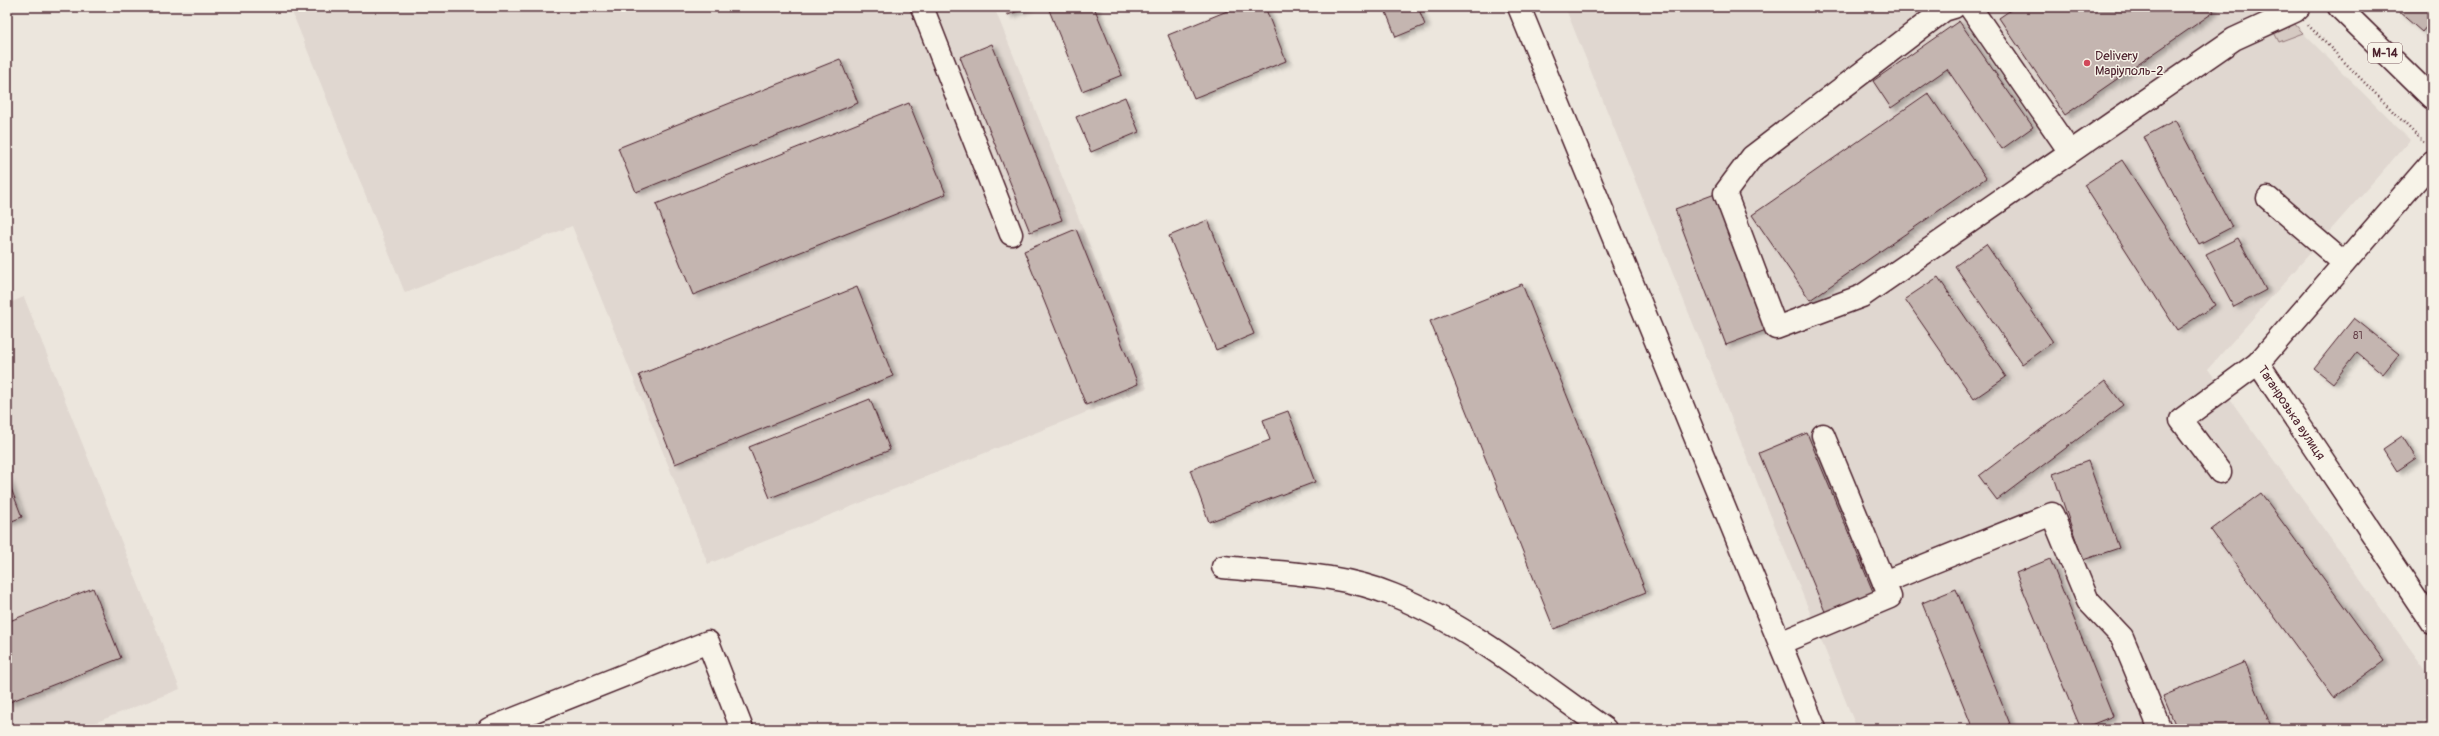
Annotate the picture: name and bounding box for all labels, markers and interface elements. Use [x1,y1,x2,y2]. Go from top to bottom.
road number: М-14 [2368,43,2402,63]
place label: Delivery Марiуполь-2 [2095,48,2164,79]
marker: Delivery Марiуполь-2 [2082,58,2092,68]
house number: 81 [2353,329,2363,342]
street label: Таганрозька вулиця [2254,363,2329,463]

